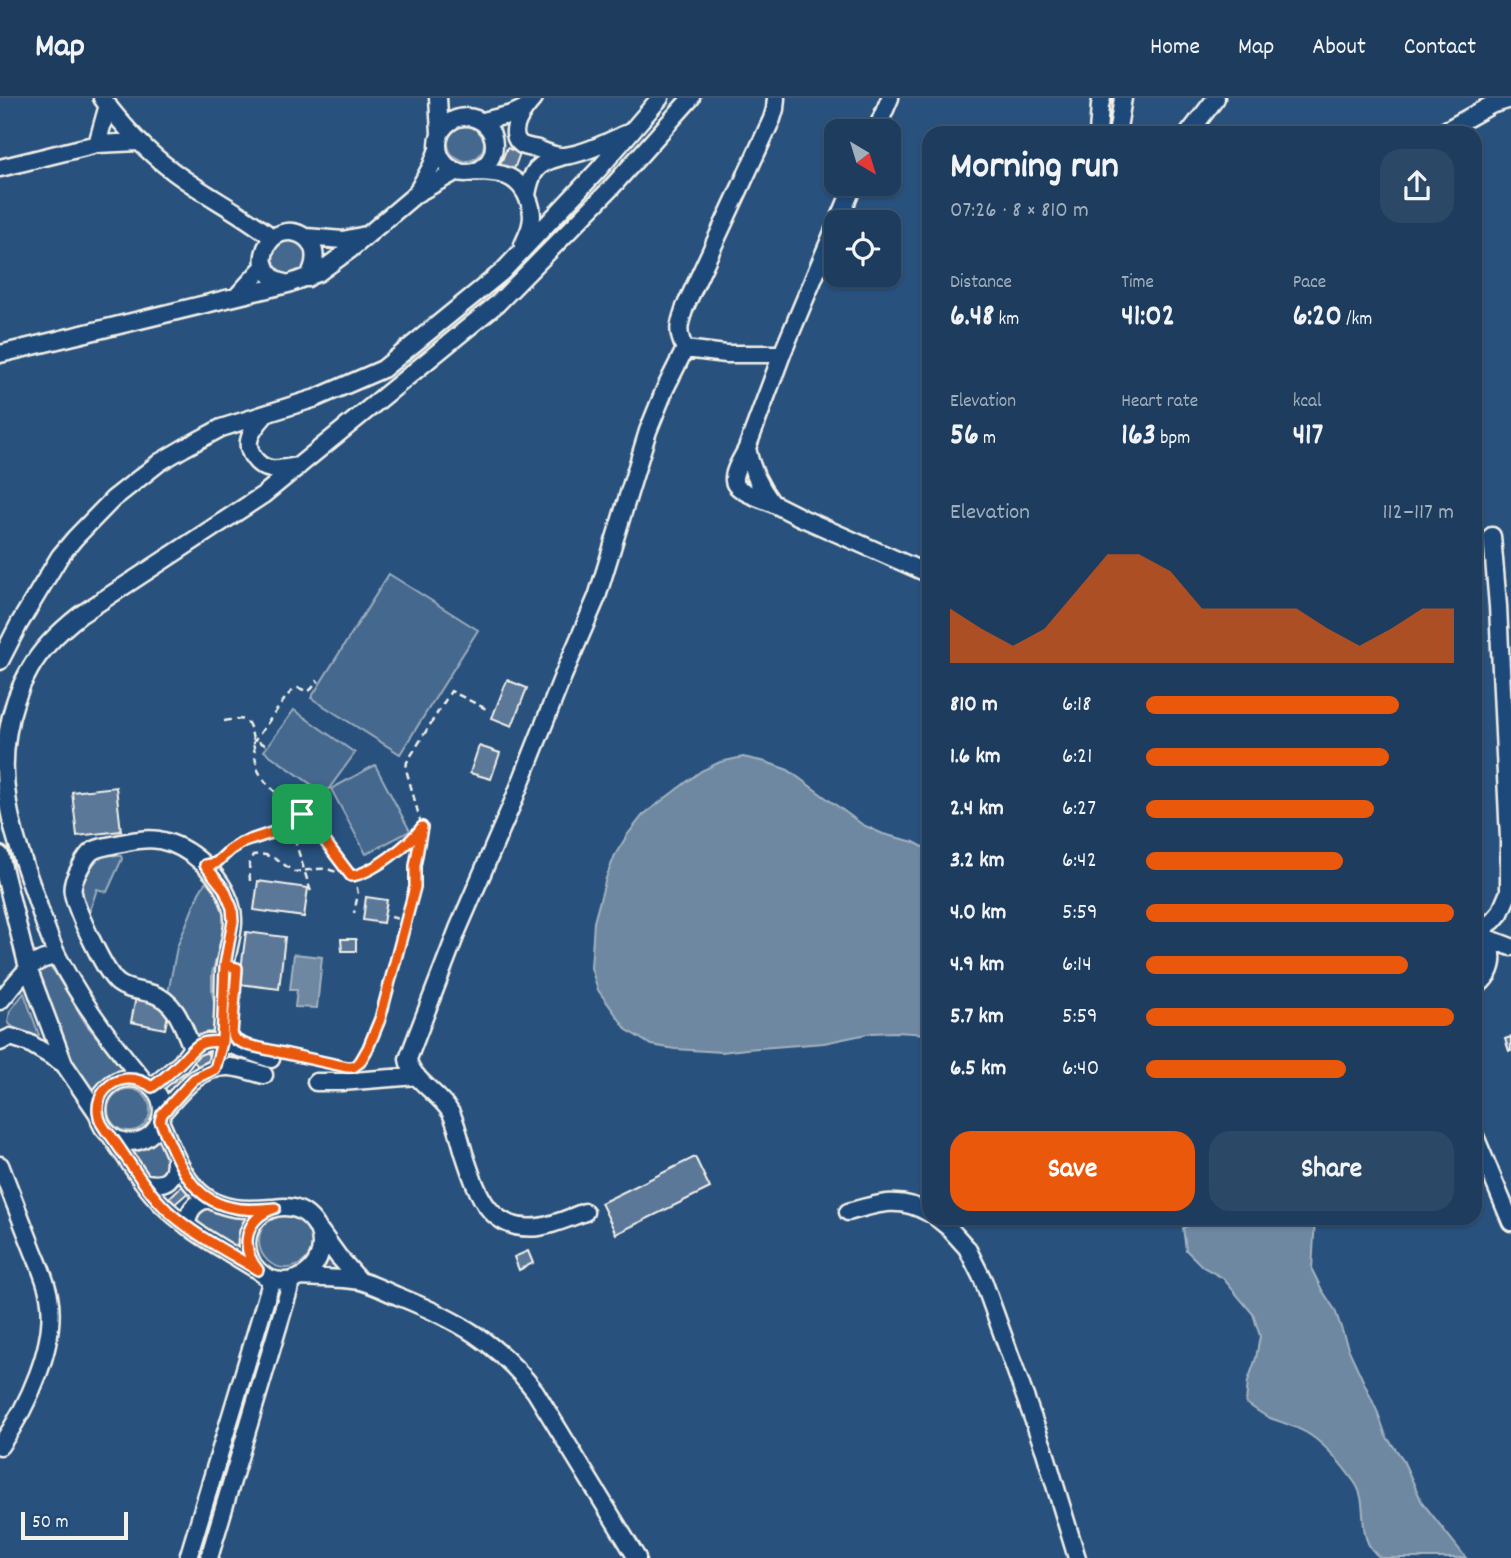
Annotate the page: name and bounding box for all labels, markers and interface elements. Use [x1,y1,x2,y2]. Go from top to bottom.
text: Map [35,25,85,72]
text: Home [1150,31,1200,65]
text: Map [1238,31,1274,65]
text: About [1312,31,1366,65]
text: Contact [1404,31,1476,65]
north arrow [824,119,901,196]
map controls [824,119,901,287]
text: Morning run [950,141,1119,196]
button: share [1380,149,1454,223]
text: 07:26 · 8 × 810 m [950,195,1089,228]
button: locate [824,210,901,287]
text: Distance [950,270,1012,297]
text: Time [1121,270,1154,297]
text: Pace [1293,270,1326,297]
text: 6.48 [950,297,994,340]
text: 41:02 [1121,297,1175,340]
text: 6:20 [1293,297,1342,340]
text: km [994,307,1019,334]
text: /km [1342,307,1372,334]
text: Elevation [950,389,1016,416]
text: Heart rate [1121,389,1198,416]
text: kcal [1293,389,1322,416]
text: 56 [950,416,979,459]
text: 163 [1121,416,1156,459]
text: 417 [1293,416,1323,459]
text: m [979,426,996,453]
text: bpm [1156,426,1190,453]
text: Elevation [950,497,1030,530]
text: 112–117 m [1383,497,1454,530]
text: 810 m [950,689,998,722]
text: 6:18 [1062,689,1091,722]
text: 1.6 km [950,741,1001,774]
text: 6:21 [1062,741,1092,774]
pin [272,784,332,844]
text: 2.4 km [950,793,1004,826]
text: 6:27 [1062,793,1096,826]
icon: arrive [283,795,321,833]
text: 3.2 km [950,845,1005,878]
text: 6:42 [1062,845,1097,878]
text: 4.0 km [950,897,1006,930]
text: 5:59 [1062,897,1098,930]
text: 4.9 km [950,949,1004,982]
text: 6:14 [1062,949,1092,982]
text: 5.7 km [950,1001,1004,1034]
text: 5:59 [1062,1001,1098,1034]
text: 6.5 km [950,1053,1006,1086]
text: 6:40 [1062,1053,1099,1086]
button: Save [950,1131,1195,1211]
button: Share [1209,1131,1454,1211]
scale bar [21,1509,128,1541]
text: 50 m [32,1510,69,1537]

